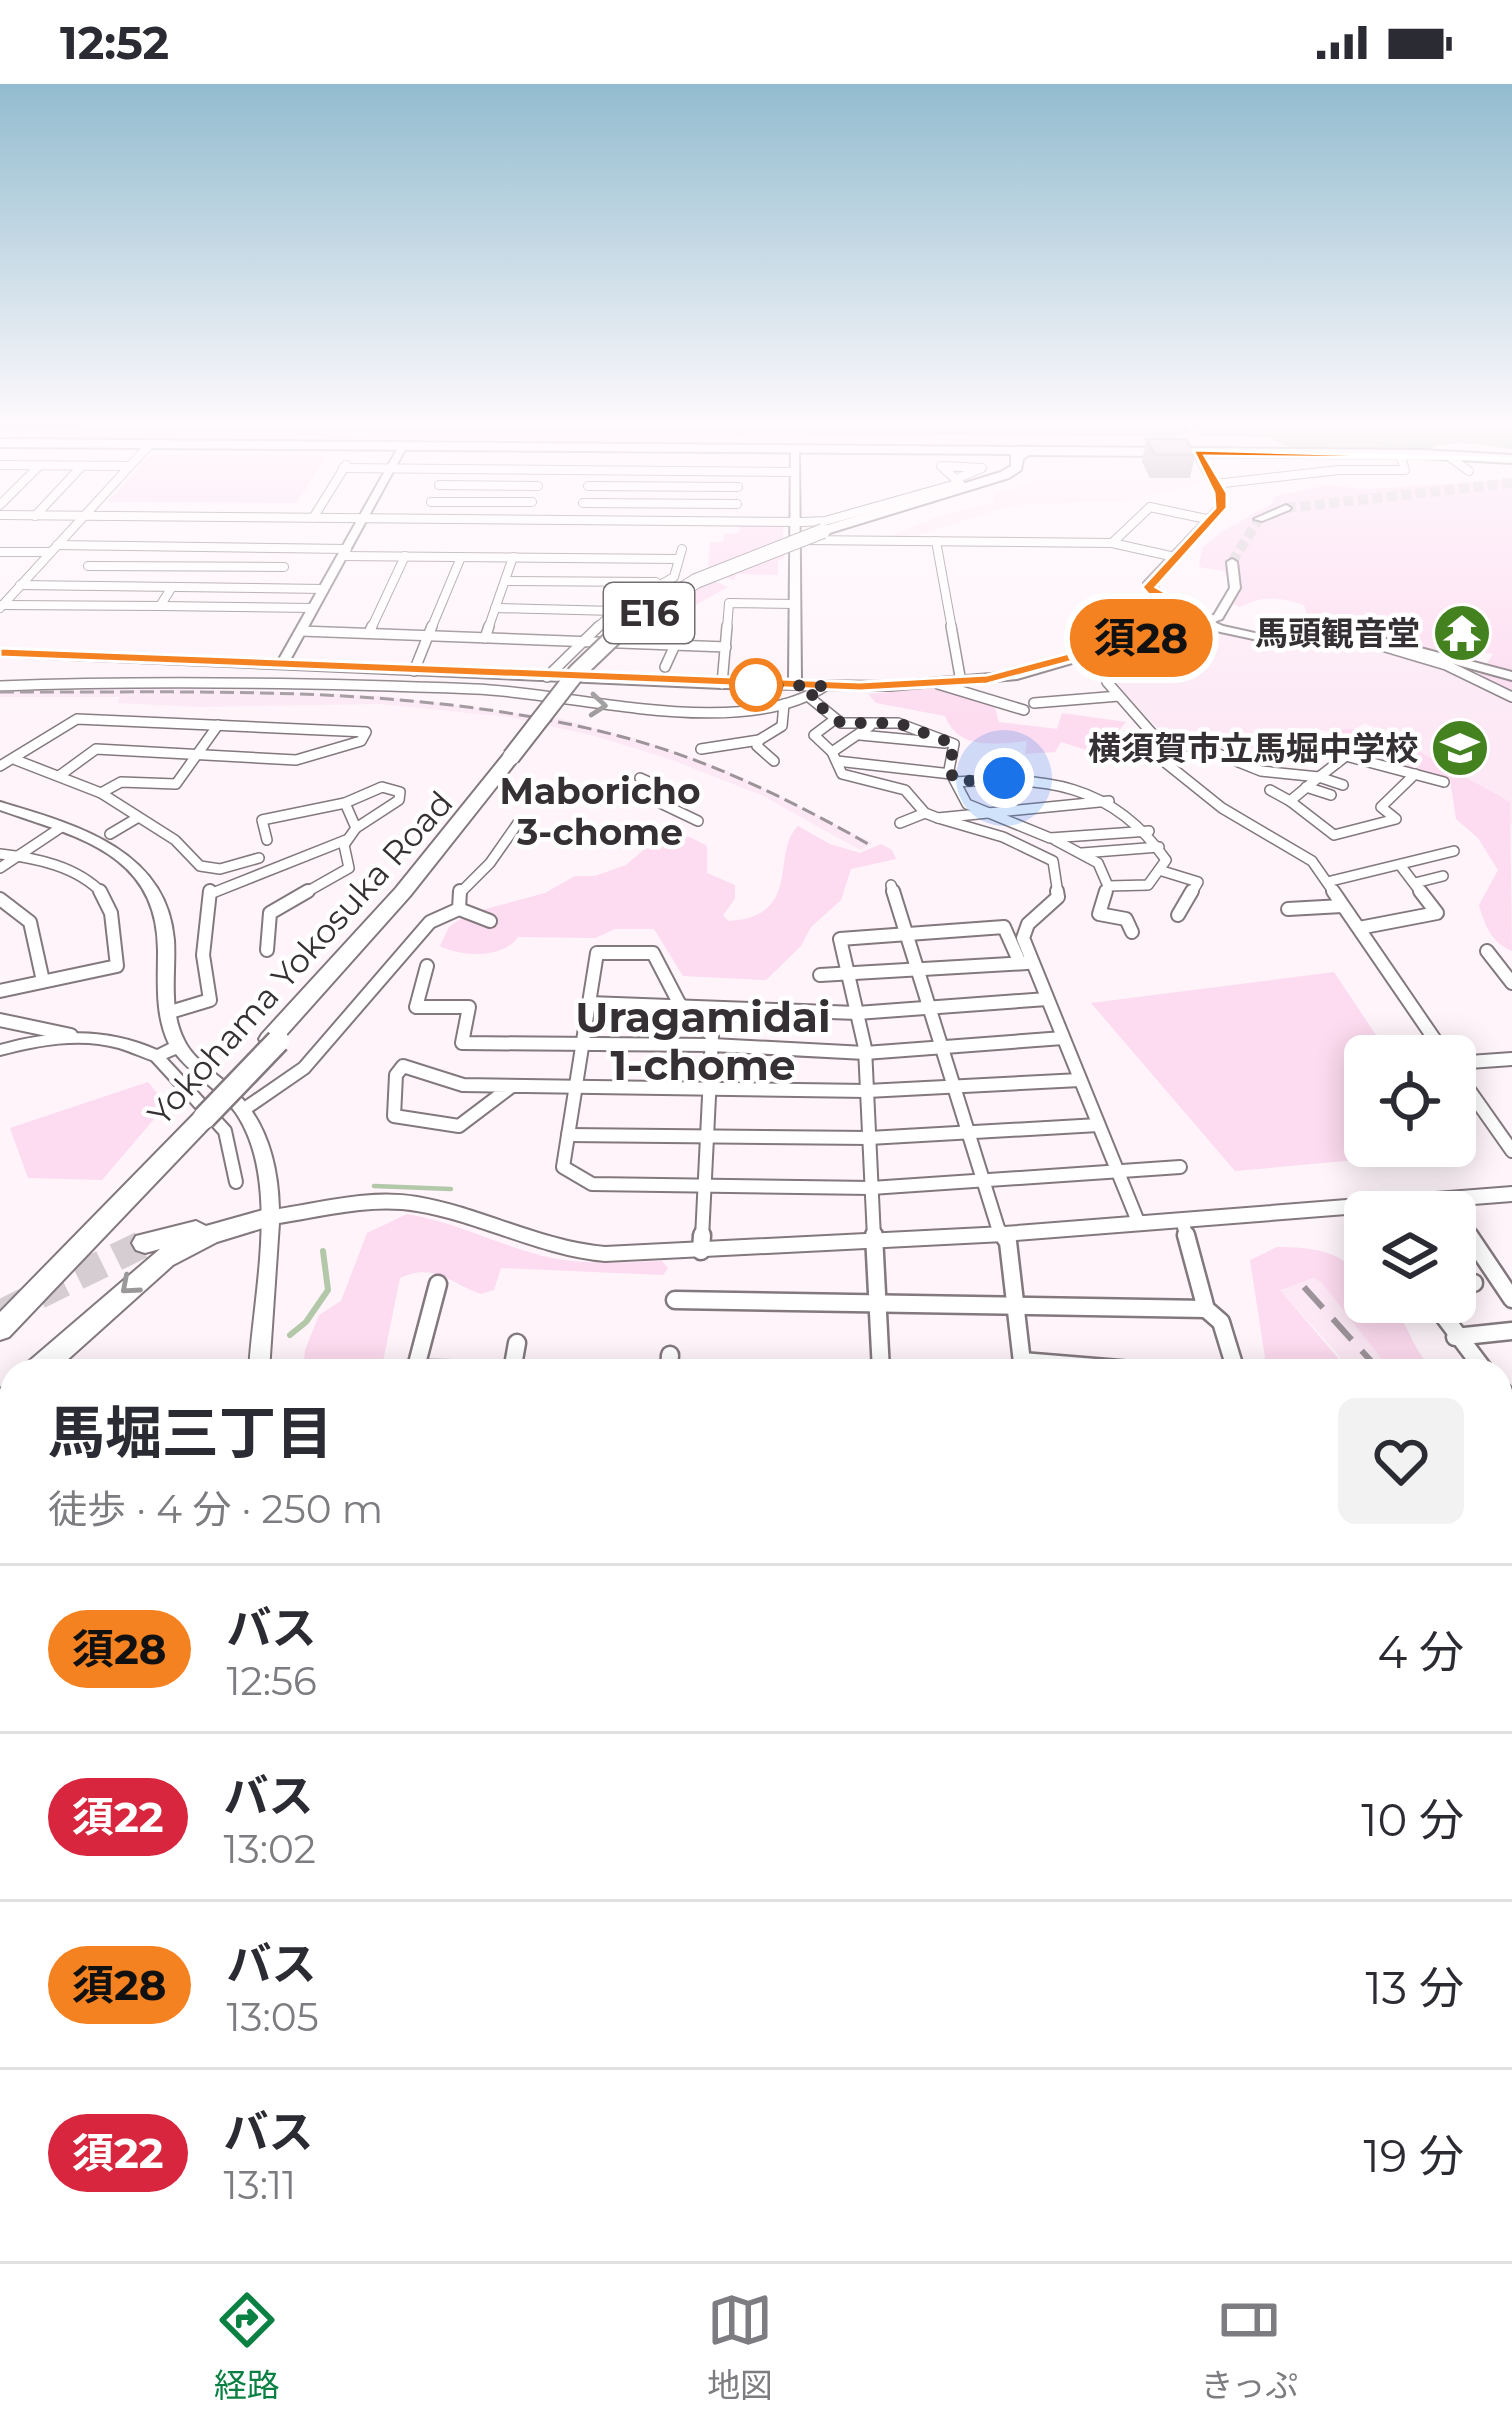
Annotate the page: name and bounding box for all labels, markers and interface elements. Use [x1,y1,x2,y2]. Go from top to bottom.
text: 12:52 [60,15,169,70]
road number: E16 [604,583,694,643]
line badge: 須28 [1072,599,1210,677]
temple icon: 馬頭観音堂 [1431,602,1493,664]
text: 須28 [1094,612,1188,664]
place label: 馬頭観音堂 [1255,613,1420,653]
unlabelled marker [731,660,781,710]
one-way arrow [589,692,608,717]
school or university icon: 横須賀市立馬堀中学校 [1429,717,1491,779]
place label: 横須賀市立馬堀中学校 [1088,728,1418,768]
your location [974,748,1034,808]
district label: Maboricho 3-chome [500,769,700,854]
street label: Yokohama Yokosuka Road [139,783,461,1133]
district label: Uragamidai 1-chome [575,991,831,1091]
map controls [1344,1035,1476,1323]
button: locate [1344,1035,1476,1167]
button: layers [1344,1191,1476,1323]
one-way arrow [121,1272,142,1293]
text: 馬堀三丁目 [48,1398,333,1467]
button: heart [1338,1398,1464,1524]
text: 徒歩 · 4 分 · 250 m [48,1485,383,1533]
text: バス [227,1600,317,1655]
text: 須28 [72,1623,167,1675]
text: 4 分 [1377,1624,1464,1679]
text: 12:56 [227,1657,317,1705]
text: バス [224,1768,314,1823]
text: 須22 [72,1791,164,1843]
text: 10 分 [1361,1792,1464,1847]
text: 13:02 [224,1825,316,1873]
text: バス [227,1936,317,1991]
text: 須28 [72,1959,167,2011]
text: 13 分 [1366,1960,1464,2015]
text: 13:05 [227,1993,319,2041]
text: バス [224,2104,314,2159]
text: 須22 [72,2127,164,2179]
text: 19 分 [1364,2128,1464,2183]
text: 13:11 [224,2161,296,2209]
tab: 経路 [214,2287,280,2407]
tab: 地図 [707,2287,773,2407]
tab: きっぷ [1201,2287,1298,2407]

